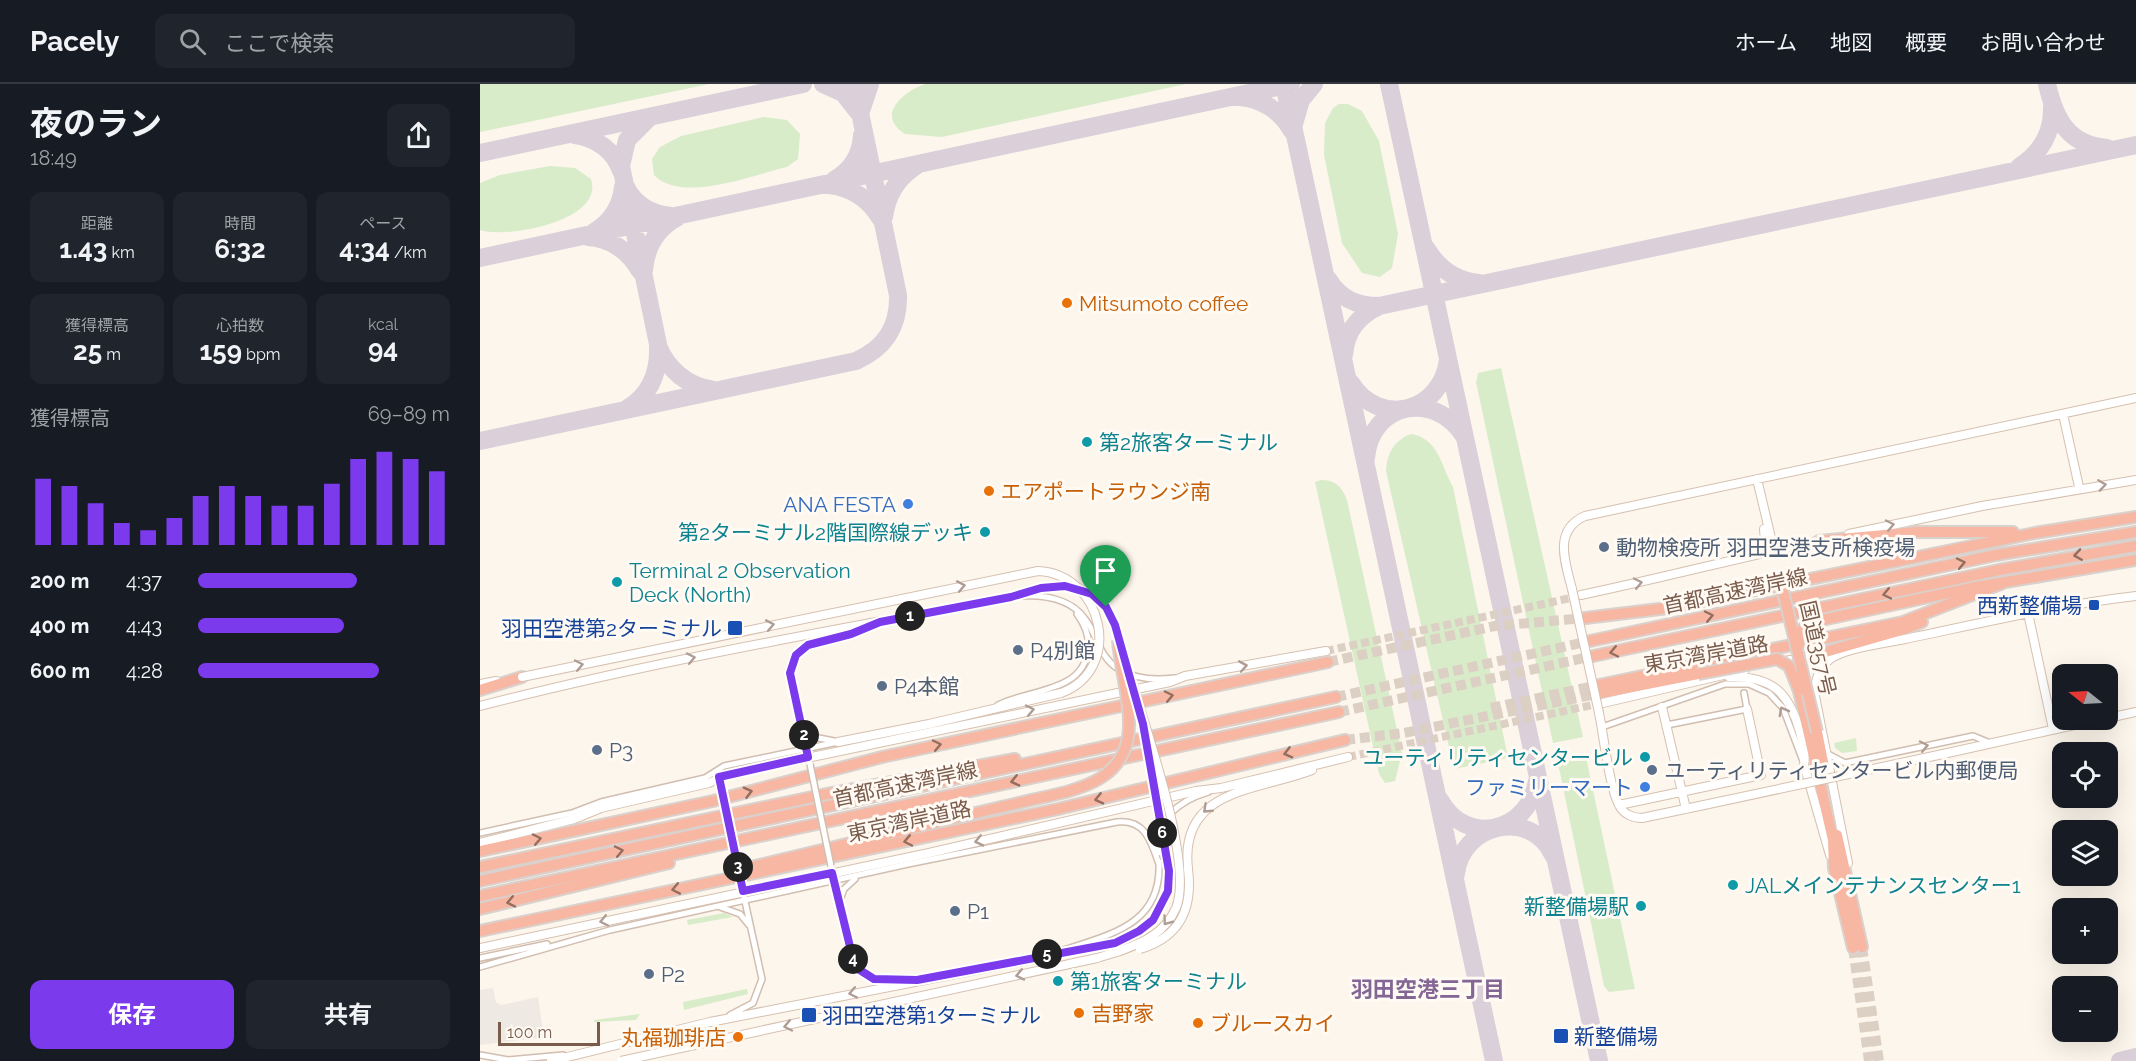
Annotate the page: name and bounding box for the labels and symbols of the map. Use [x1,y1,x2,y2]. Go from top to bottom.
place label: Mitsumoto coffee [1079,291,1248,316]
marker: Mitsumoto coffee [1060,296,1074,310]
place label: 第2旅客ターミナル [1099,430,1278,455]
marker: 第2旅客ターミナル [1080,435,1094,449]
place label: エアポートラウンジ南 [1001,479,1211,504]
one-way arrow [2097,479,2106,491]
marker: エアポートラウンジ南 [982,484,996,498]
place label: ANA FESTA [783,492,896,517]
marker: ANA FESTA [901,497,915,511]
one-way arrow [1884,519,1894,532]
place label: 第2ターミナル2階国際線デッキ [678,520,973,545]
marker: 第2ターミナル2階国際線デッキ [978,525,992,539]
place label: 動物検疫所 羽田空港支所検疫場 [1616,535,1915,560]
marker: 動物検疫所 羽田空港支所検疫場 [1597,540,1611,554]
pin [1080,545,1131,607]
one-way arrow [2074,549,2083,561]
one-way arrow [1956,557,1966,570]
place label: Terminal 2 Observation Deck (North) [629,558,851,607]
street label: 首都高速湾岸線 [1661,563,1809,619]
marker: Terminal 2 Observation Deck (North) [610,575,624,589]
one-way arrow [1633,577,1643,590]
one-way arrow [956,580,966,593]
one-way arrow [1882,586,1892,599]
place label: 西新整備場 [1977,593,2082,618]
street label: 国道357号 [1795,598,1841,698]
marker: 西新整備場 [2087,598,2101,612]
pin: 1 [895,601,925,631]
one-way arrow [1703,610,1713,623]
place label: 羽田空港第2ターミナル [501,616,722,641]
marker: 羽田空港第2ターミナル [726,619,744,637]
one-way arrow [764,619,774,632]
street label: 東京湾岸道路 [1642,631,1770,677]
place label: P4別館 [1030,638,1095,663]
marker: P4別館 [1011,643,1025,657]
one-way arrow [1609,644,1619,657]
one-way arrow [685,652,695,665]
one-way arrow [574,659,584,672]
one-way arrow [1237,660,1247,673]
north arrow [2052,664,2118,730]
place label: P4本館 [894,674,959,699]
marker: P4本館 [875,679,889,693]
one-way arrow [1164,690,1174,703]
one-way arrow [1025,704,1035,717]
one-way arrow [1779,707,1790,717]
pin: 2 [789,720,819,750]
place label: P3 [609,738,633,763]
one-way arrow [932,739,942,752]
one-way arrow [1919,740,1929,753]
marker: P3 [590,743,604,757]
one-way arrow [1283,745,1293,758]
place label: ユーティリティセンタービル [1363,745,1633,770]
marker: ユーティリティセンタービル [1638,750,1652,764]
street label: 首都高速湾岸線 [831,756,979,812]
place label: ユーティリティセンタービル内郵便局 [1664,758,2018,783]
marker: ユーティリティセンタービル内郵便局 [1645,763,1659,777]
one-way arrow [1010,773,1020,786]
place label: ファミリーマート [1465,775,1633,800]
marker: ファミリーマート [1638,780,1652,794]
one-way arrow [743,787,753,800]
one-way arrow [1094,792,1104,805]
street label: 東京湾岸道路 [845,796,973,846]
one-way arrow [1203,802,1214,813]
pin: 6 [1147,818,1177,848]
one-way arrow [532,833,542,846]
one-way arrow [903,834,913,847]
one-way arrow [975,834,985,847]
one-way arrow [614,845,624,858]
pin: 3 [723,852,753,882]
place label: JALメインテナンスセンター1 [1745,873,2021,898]
marker: JALメインテナンスセンター1 [1726,878,1740,892]
one-way arrow [671,882,681,895]
place label: 新整備場駅 [1524,894,1629,919]
one-way arrow [506,895,516,908]
place label: P1 [967,899,989,924]
marker: 新整備場駅 [1634,899,1648,913]
marker: P1 [948,904,962,918]
one-way arrow [599,914,609,927]
one-way arrow [1163,914,1174,925]
pin: 5 [1032,939,1062,969]
pin: 4 [838,944,868,974]
place label: P2 [661,962,685,987]
marker: P2 [642,967,656,981]
one-way arrow [1015,968,1025,981]
place label: 第1旅客ターミナル [1070,969,1247,994]
marker: 第1旅客ターミナル [1051,974,1065,988]
district label: 羽田空港三丁目 [1351,976,1505,1002]
one-way arrow [849,986,859,999]
place label: 吉野家 [1091,1001,1154,1026]
place label: 羽田空港第1ターミナル [822,1003,1041,1028]
marker: 羽田空港第1ターミナル [800,1006,818,1024]
marker: 吉野家 [1072,1006,1086,1020]
place label: ブルースカイ [1210,1011,1335,1036]
marker: ブルースカイ [1191,1016,1205,1030]
scale bar [498,1019,600,1046]
one-way arrow [784,1019,794,1032]
place label: 新整備場 [1574,1024,1658,1049]
place label: 丸福珈琲店 [621,1025,726,1050]
marker: 新整備場 [1552,1027,1570,1045]
marker: 丸福珈琲店 [731,1030,745,1044]

